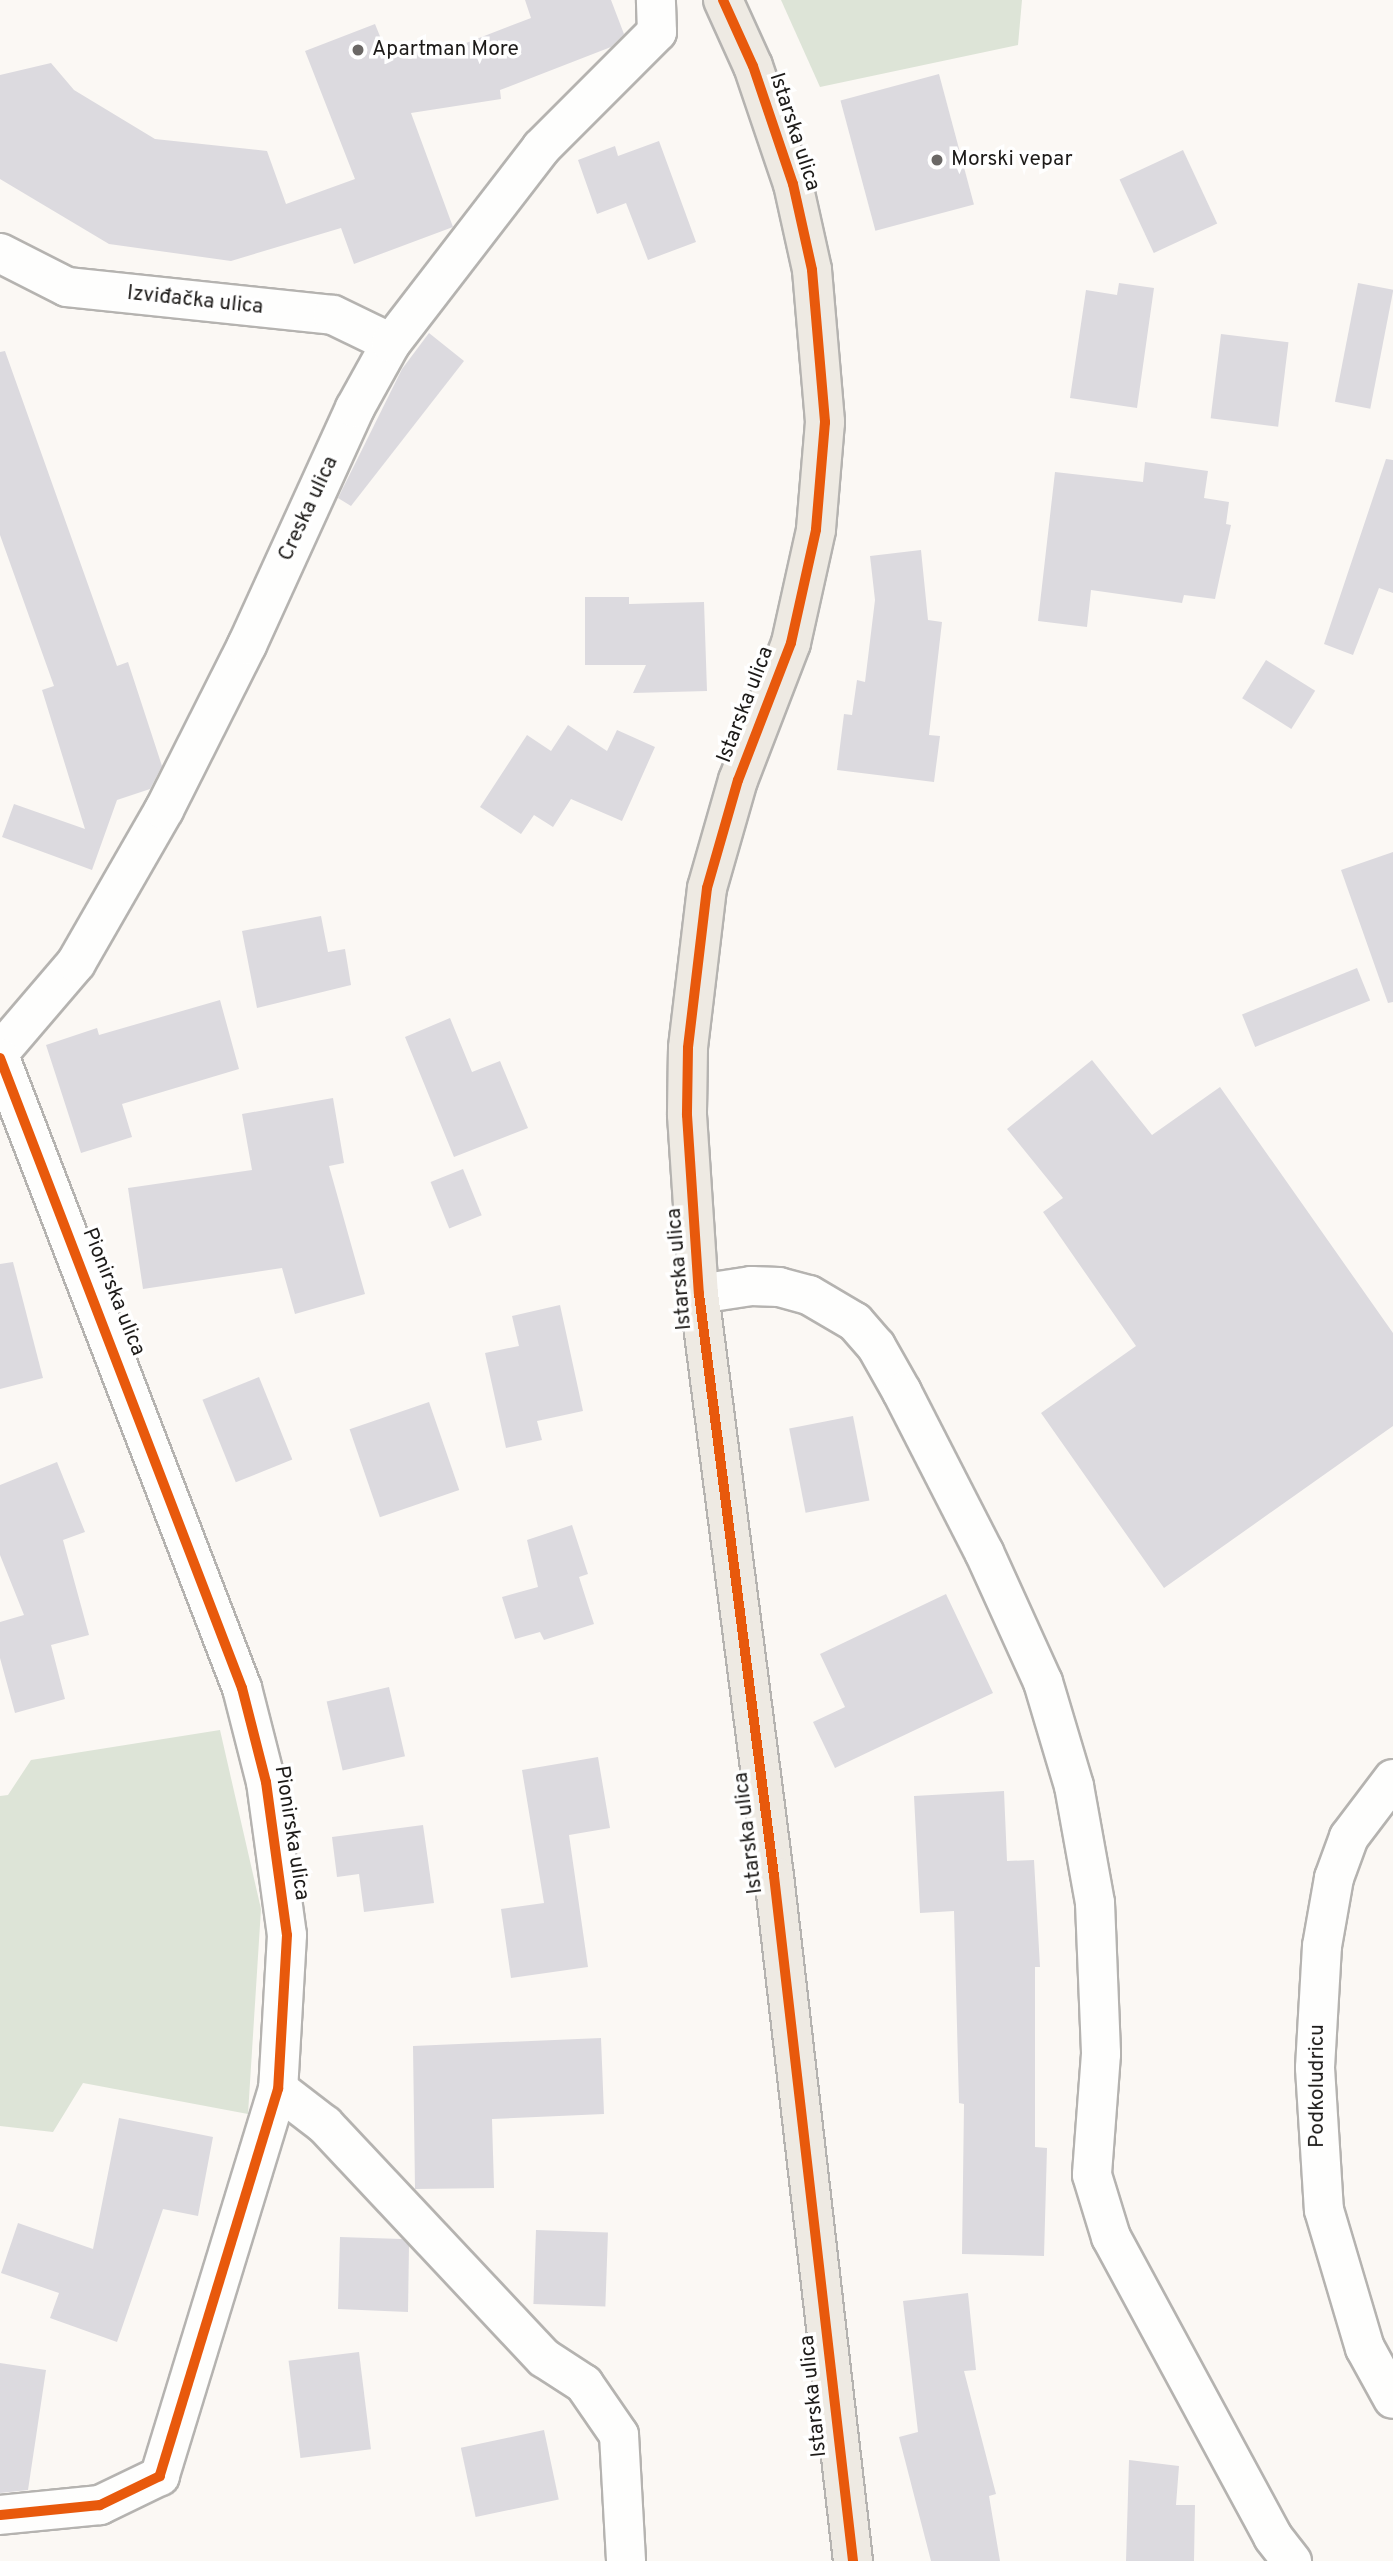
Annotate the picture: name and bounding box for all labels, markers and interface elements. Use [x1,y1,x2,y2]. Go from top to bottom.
place label: Apartman More [372,37,519,63]
marker: Apartman More [350,42,366,58]
street label: Istarska ulica [763,70,825,194]
place label: Morski vepar [951,147,1073,173]
marker: Morski vepar [929,152,945,168]
street label: Izviđačka ulica [126,281,264,321]
street label: Creska ulica [274,453,344,565]
street label: Istarska ulica [712,643,780,767]
street label: Istarska ulica [662,1207,698,1331]
street label: Pionirska ulica [76,1224,150,1360]
street label: Pionirska ulica [268,1764,314,1902]
street label: Istarska ulica [729,1771,769,1895]
street label: Podkoludricu [1305,2024,1331,2148]
street label: Istarska ulica [795,2334,833,2458]

